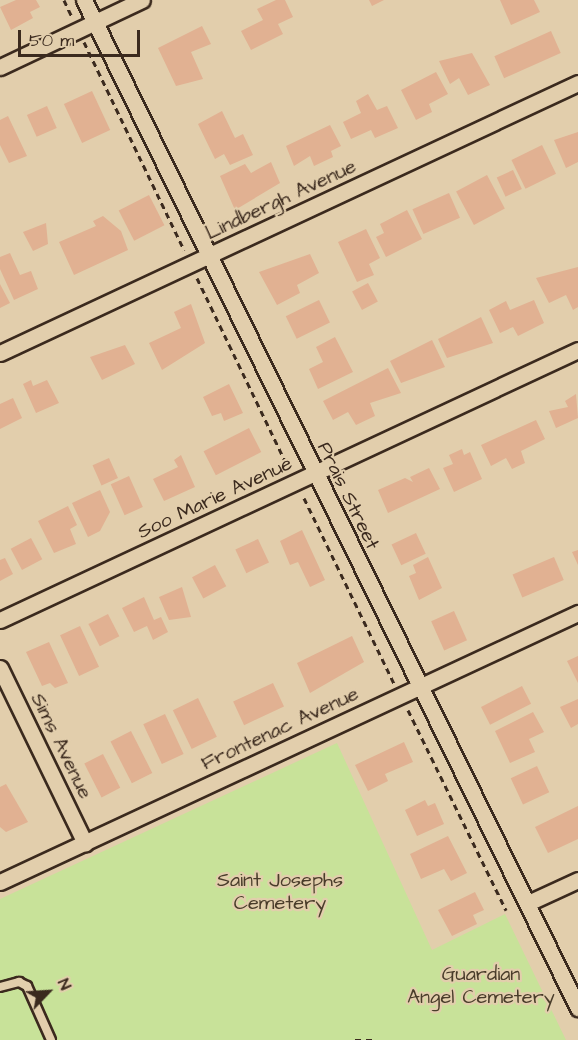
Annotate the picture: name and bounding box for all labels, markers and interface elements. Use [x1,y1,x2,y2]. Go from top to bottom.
scale bar [21,18,142,56]
text: 50 m [29,28,74,53]
street label: Lindbergh Avenue [202,155,360,245]
street label: Prais Street [312,438,384,554]
street label: Soo Marie Avenue [134,452,296,544]
street label: Frontenac Avenue [198,682,362,776]
street label: Sims Avenue [25,689,97,803]
park label: Saint Josephs Cemetery [217,869,343,916]
north arrow [18,962,78,1022]
park label: Guardian Angel Cemetery [407,963,555,1010]
text: N [52,975,76,994]

